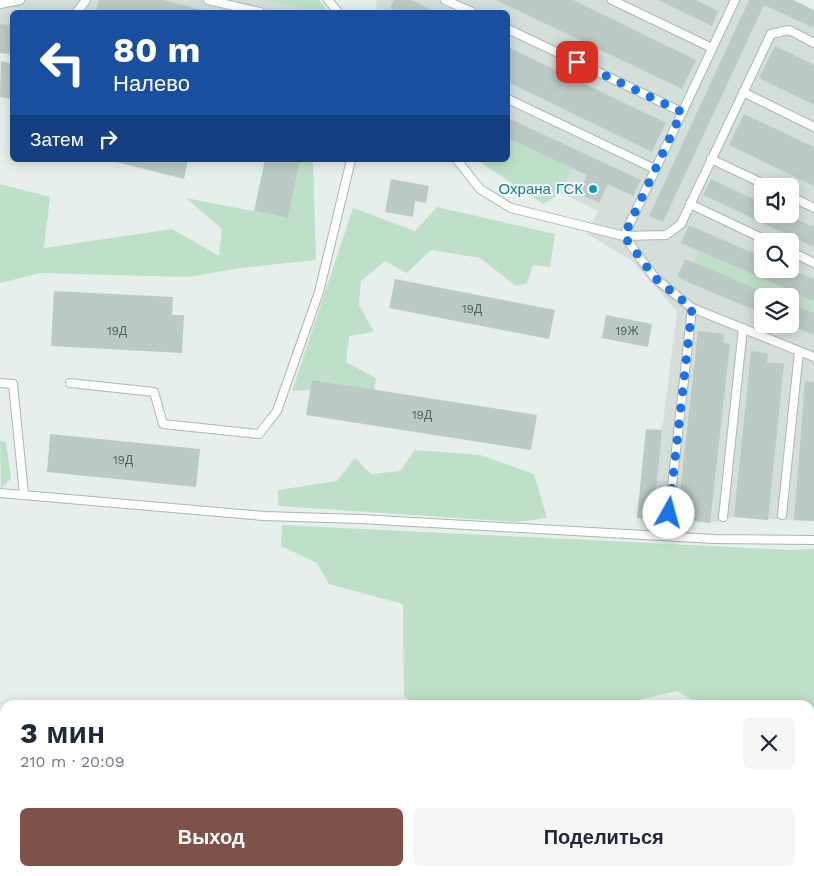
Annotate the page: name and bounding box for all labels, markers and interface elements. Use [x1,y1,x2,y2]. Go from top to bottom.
text: 80 m [113,29,200,71]
icon: left [30,30,95,95]
pin [556,41,598,83]
icon: arrive [563,48,591,76]
text: Налево [113,71,190,96]
icon: right [94,125,122,153]
text: Затем [30,128,84,151]
map controls [754,178,799,333]
button: sound [754,178,799,223]
place label: Охрана ГСК [499,180,583,198]
marker: Охрана ГСК [587,183,599,195]
button: search [754,233,799,278]
button: layers [754,288,799,333]
house number: 19Д [462,302,482,316]
house number: 19Д [107,324,127,338]
house number: 19Ж [615,324,639,338]
house number: 19Д [412,408,432,422]
house number: 19Д [113,453,133,467]
position arrow [642,486,694,538]
text: 3 мин [20,715,105,750]
button: close [743,717,795,769]
text: 210 m · 20:09 [20,752,125,771]
button: Выход [20,808,403,866]
button: Поделиться [413,808,795,866]

